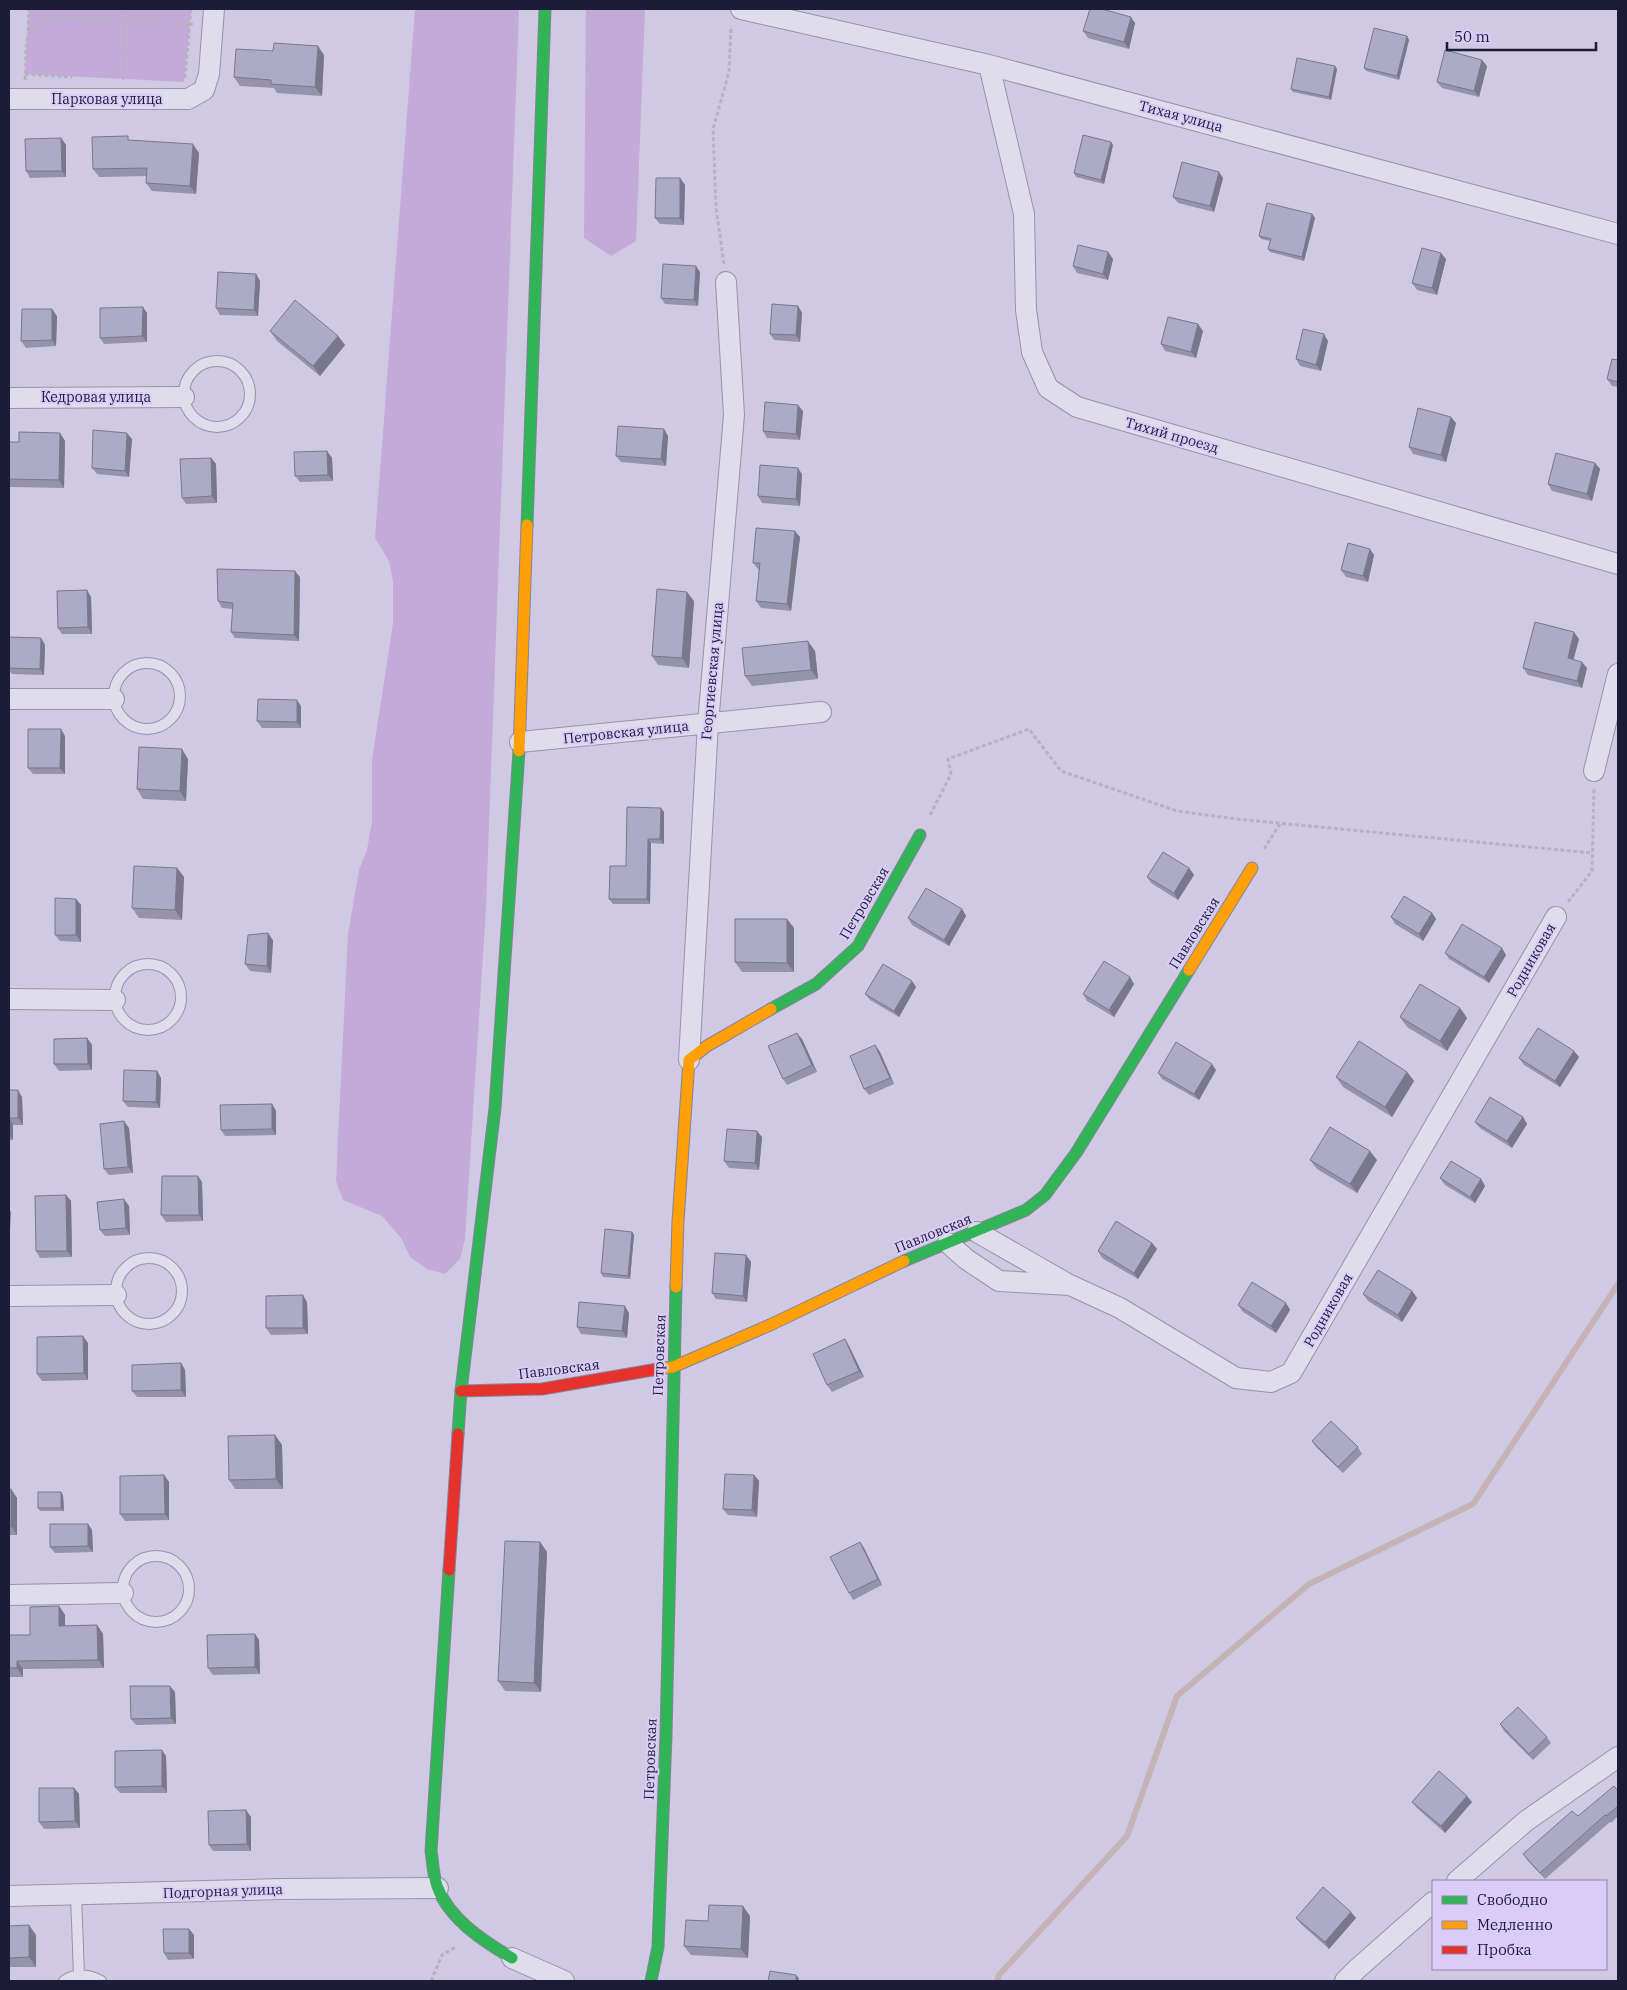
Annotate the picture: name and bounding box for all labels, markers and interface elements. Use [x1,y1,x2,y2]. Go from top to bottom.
scale bar [1447,20,1596,52]
text: 50 m [1454,27,1490,46]
street label: Парковая улица [51,90,163,108]
street label: Тихая улица [1137,96,1225,136]
street label: Кедровая улица [41,388,151,406]
street label: Тихий проезд [1123,413,1221,457]
street label: Георгиевская улица [697,601,727,741]
street label: Петровская улица [562,716,690,748]
street label: Петровская [835,863,893,943]
street label: Павловская [1165,894,1223,972]
street label: Родниковая [1503,920,1559,1000]
street label: Павловская [892,1209,974,1257]
street label: Родниковая [1300,1270,1356,1350]
street label: Петровская [649,1314,669,1396]
street label: Павловская [517,1355,601,1383]
street label: Петровская [640,1718,660,1800]
street label: Подгорная улица [163,1880,284,1902]
legend [1432,1880,1607,1970]
text: Свободно [1477,1890,1548,1909]
text: Медленно [1477,1915,1553,1934]
text: Пробка [1477,1940,1532,1959]

